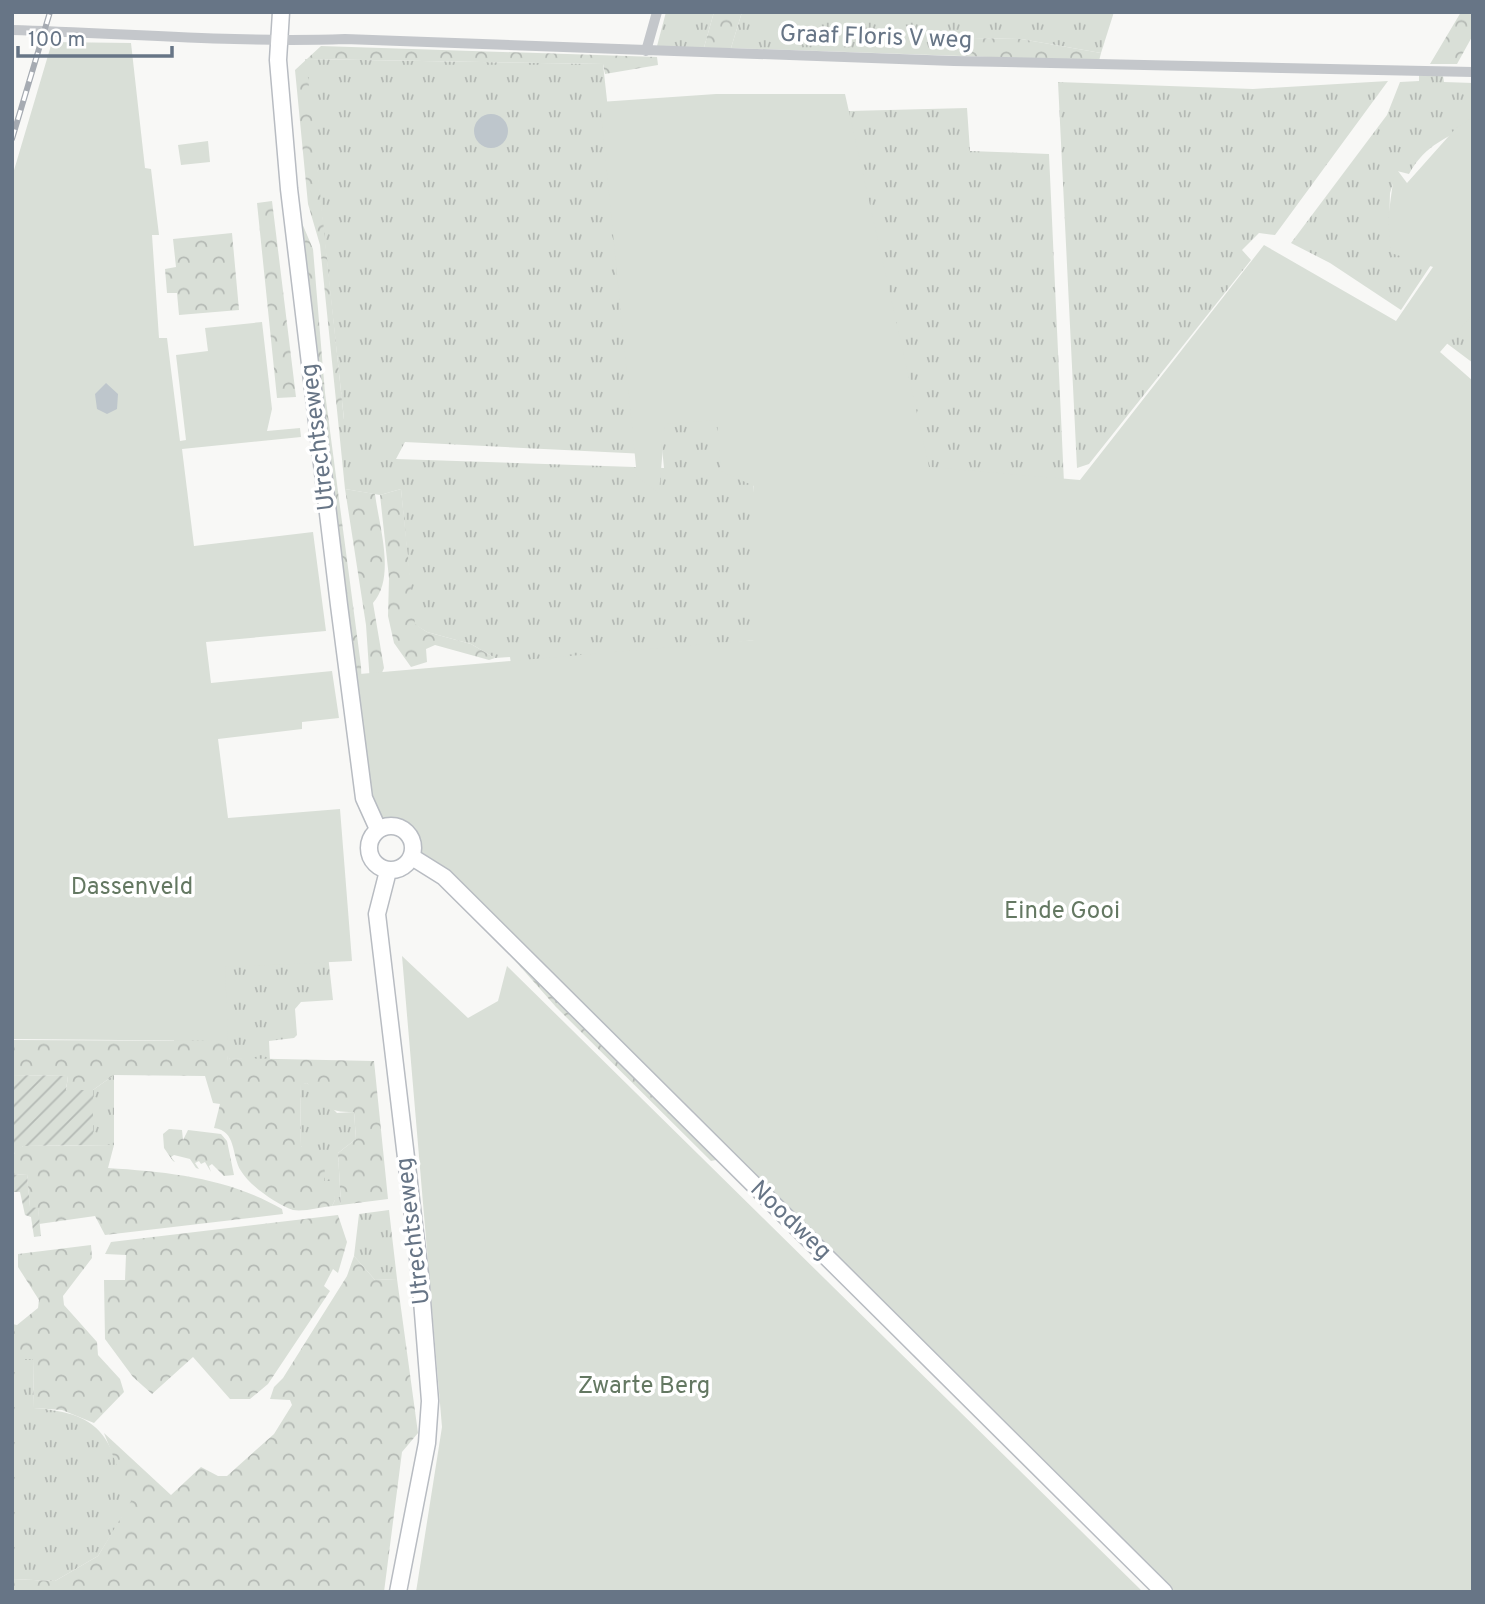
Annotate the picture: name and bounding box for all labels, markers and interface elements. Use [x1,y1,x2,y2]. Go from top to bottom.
scale bar [18,14,172,58]
street label: Graaf Floris V weg [779,20,973,56]
text: 100 m [28,27,85,54]
street label: Utrechtseweg [295,362,343,512]
park label: Dassenveld [71,873,193,903]
park label: Einde Gooi [1004,897,1120,927]
street label: Utrechtseweg [390,1156,438,1306]
street label: Noodweg [743,1175,837,1267]
park label: Zwarte Berg [578,1372,710,1402]

